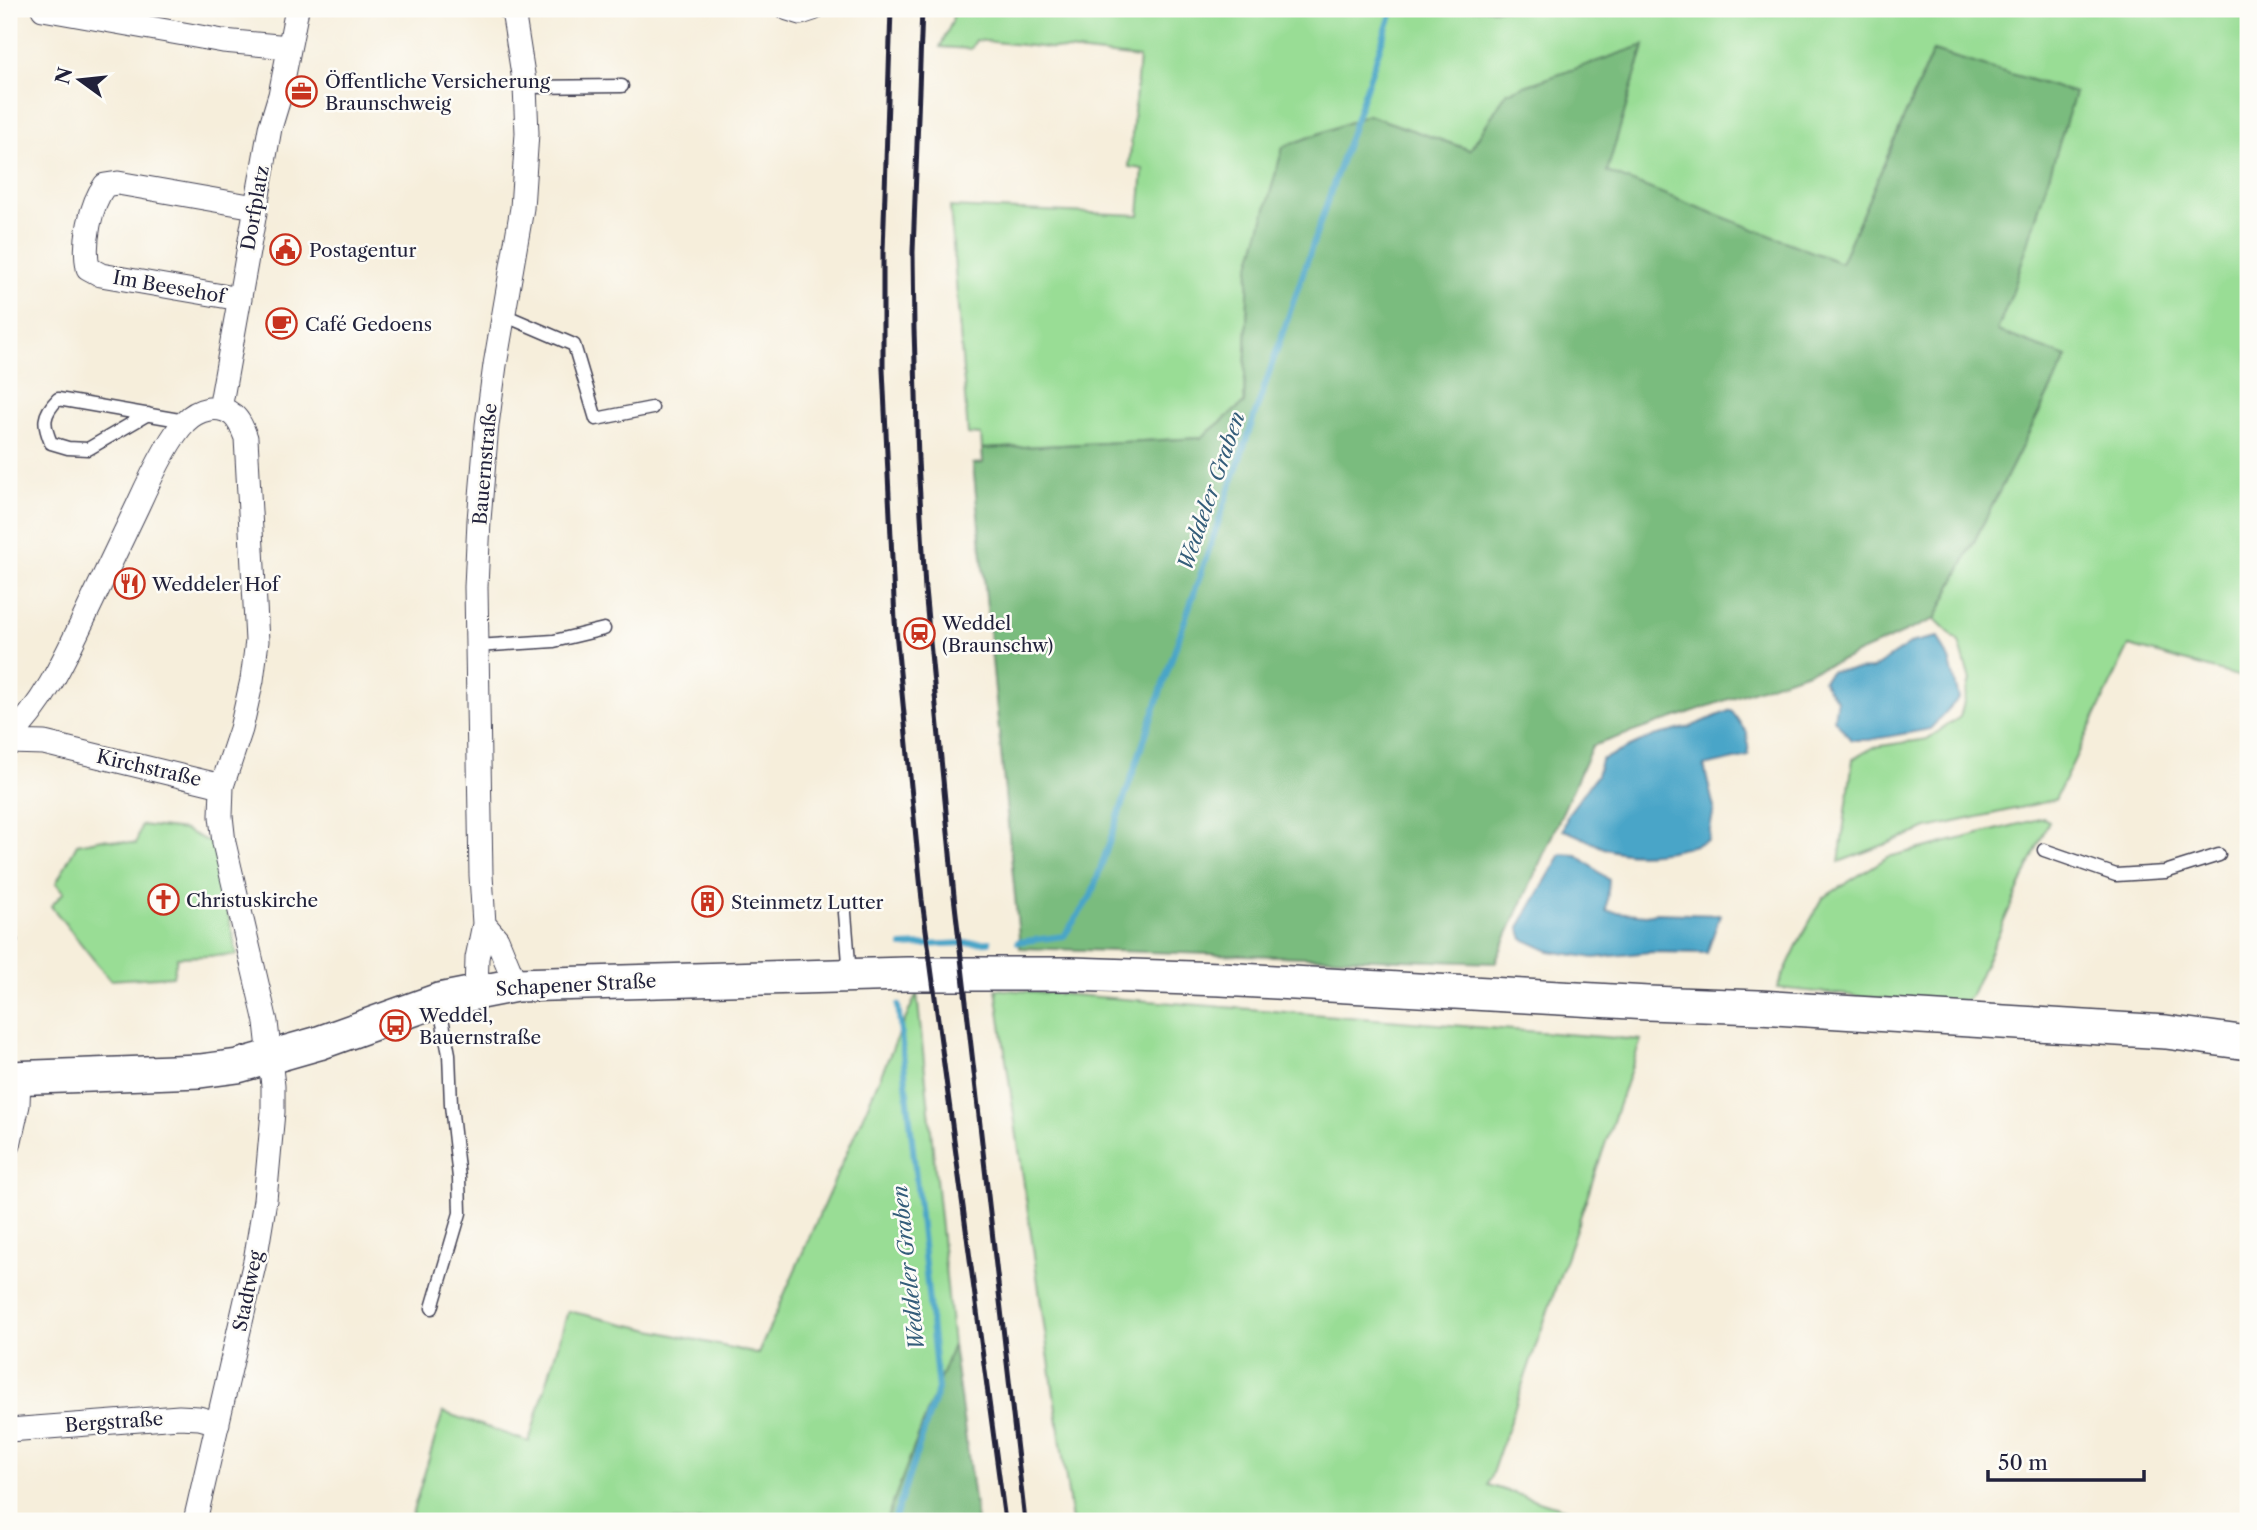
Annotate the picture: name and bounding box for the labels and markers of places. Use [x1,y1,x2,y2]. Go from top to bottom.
place label: Öffentliche Versicherung Braunschweig [325,70,551,115]
office icon: Öffentliche Versicherung Braunschweig [285,75,319,109]
public building icon: Postagentur [269,233,303,267]
place label: Postagentur [309,239,417,262]
cafe icon: Café Gedoens [265,307,299,341]
place label: Café Gedoens [305,313,432,336]
restaurant icon: Weddeler Hof [112,567,146,601]
place label: Weddeler Hof [151,573,281,596]
place label: Weddel (Braunschw) [941,612,1053,657]
station icon: Weddel (Braunschw) [902,617,936,651]
church icon: Christuskirche [146,883,180,917]
building icon: Steinmetz Lutter [691,885,725,919]
place label: Christuskirche [186,889,318,912]
place label: Steinmetz Lutter [731,891,884,914]
place label: Weddel, Bauernstraße [418,1004,541,1049]
bus stop icon: Weddel, Bauernstraße [379,1009,413,1043]

